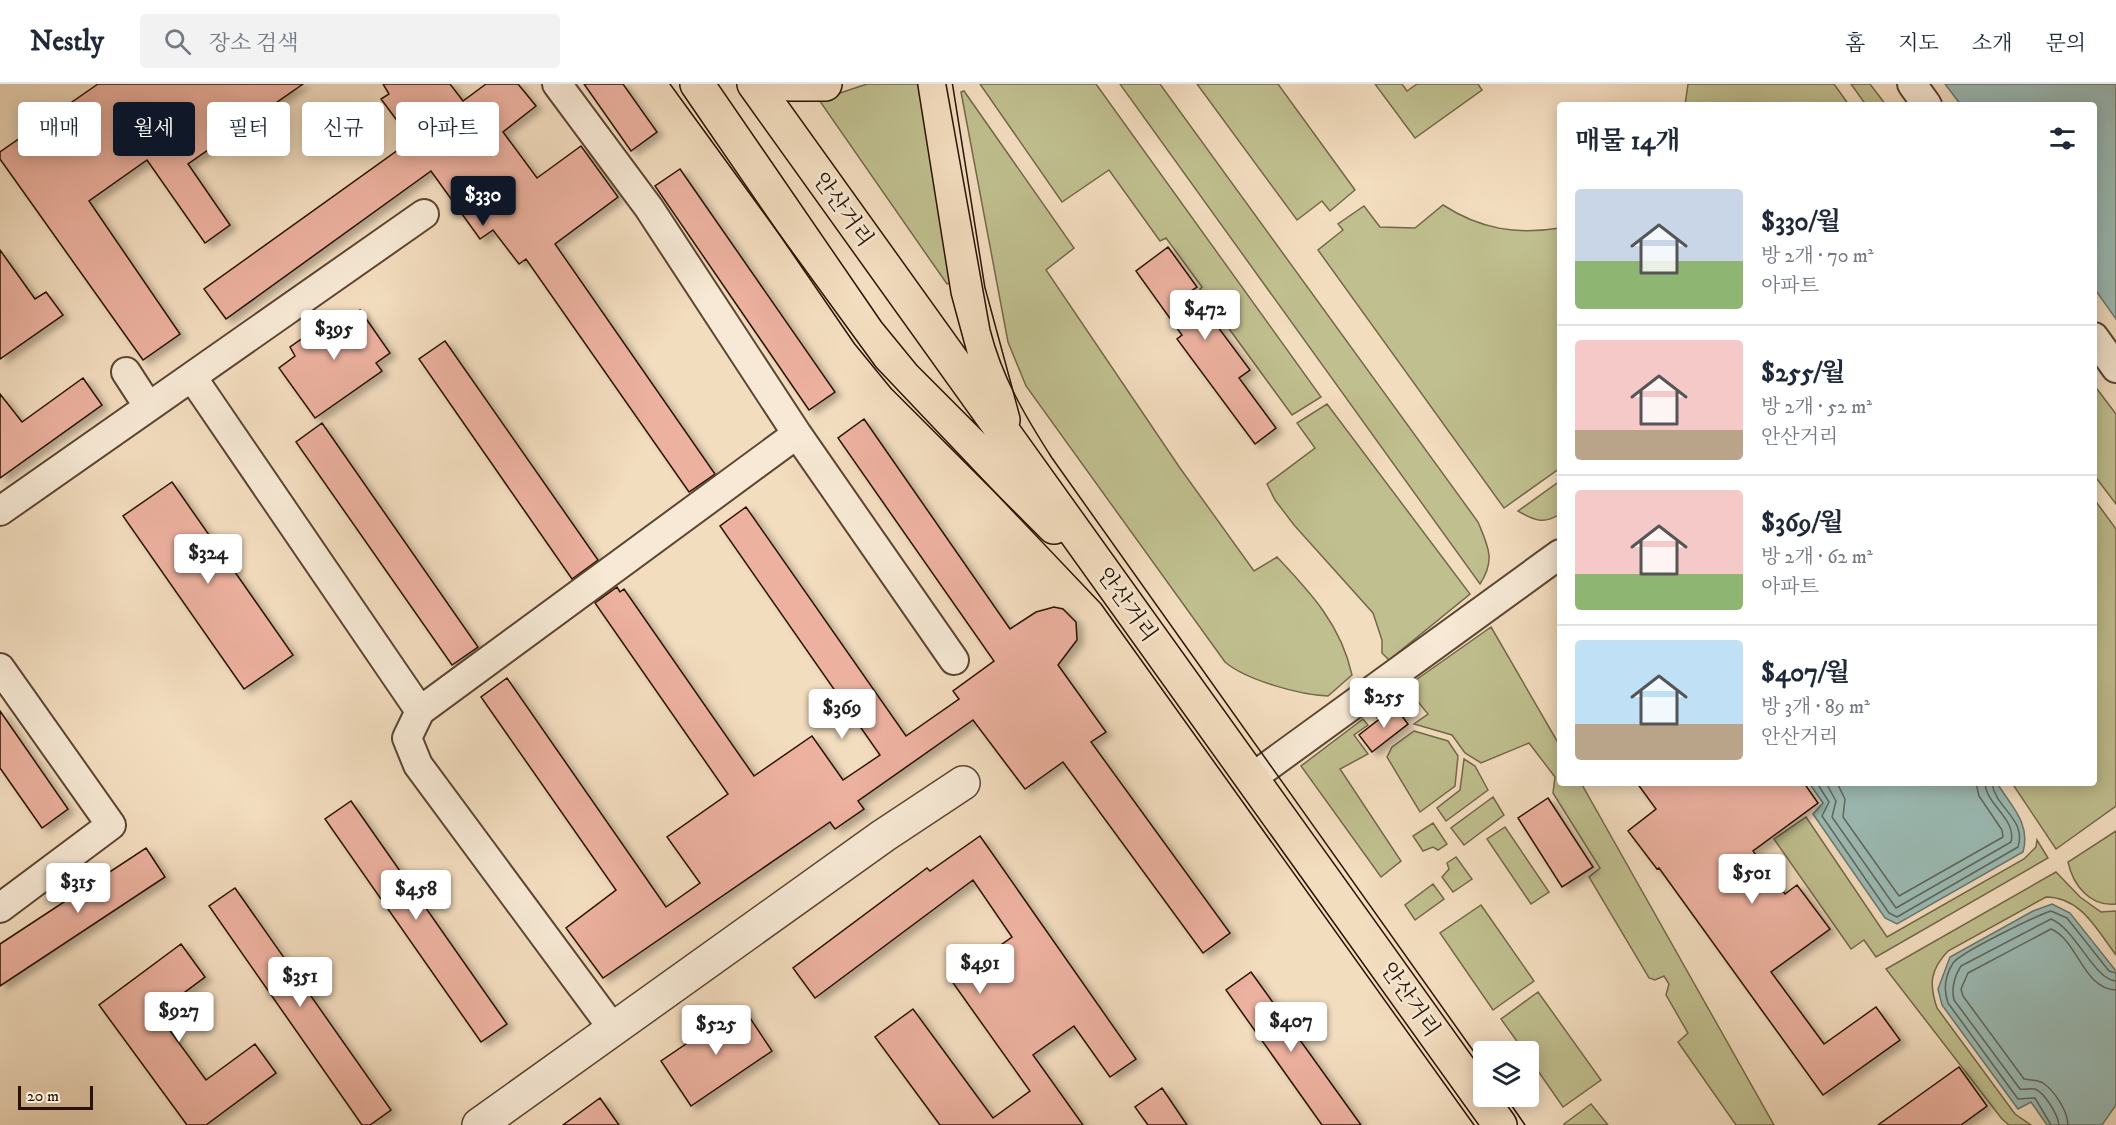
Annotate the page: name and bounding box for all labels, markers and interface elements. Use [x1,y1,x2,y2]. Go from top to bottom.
search box [140,14,560,68]
text: Nestly [30,24,104,59]
icon: search [161,25,194,58]
text: 장소 검색 [209,30,298,57]
text: 홈 [1845,31,1865,57]
text: 지도 [1898,31,1939,57]
text: 소개 [1972,31,2012,57]
text: 문의 [2045,31,2086,57]
chip: 매매 [18,102,101,156]
chip: 월세 [113,102,195,156]
chip: 필터 [207,102,290,156]
chip: 신규 [302,102,384,156]
chip: 아파트 [396,102,499,156]
icon: filters [2046,122,2079,155]
text: 매물 14개 [1575,125,1680,158]
street label: 안산거리 [807,168,879,252]
pin: $330 [447,176,519,227]
text: $330 [465,183,501,208]
text: $330/월 [1761,206,1841,239]
icon: home [1623,213,1695,285]
text: 방 2개 · 70 m² [1761,244,1874,269]
text: 아파트 [1761,274,1819,299]
pin: $472 [1169,290,1241,341]
text: $472 [1184,297,1226,322]
pin: $395 [298,310,370,361]
text: $395 [315,317,353,342]
text: $255/월 [1761,357,1845,390]
icon: home [1623,364,1695,436]
text: 방 2개 · 52 m² [1761,395,1872,420]
text: 안산거리 [1761,425,1838,450]
text: $369/월 [1761,507,1844,540]
icon: home [1623,514,1695,586]
pin: $324 [172,534,244,585]
text: $324 [188,541,228,566]
text: 방 2개 · 62 m² [1761,545,1873,570]
street label: 안산거리 [1091,563,1163,647]
text: 아파트 [1761,575,1819,600]
text: $407/월 [1761,657,1850,690]
icon: home [1623,664,1695,736]
pin: $255 [1348,678,1420,729]
text: $255 [1364,685,1404,710]
pin: $369 [806,689,878,740]
text: 방 3개 · 89 m² [1761,695,1870,720]
text: $369 [823,696,861,721]
text: 안산거리 [1761,725,1838,750]
pin: $501 [1716,854,1788,905]
text: $501 [1733,861,1771,886]
pin: $315 [42,863,114,914]
text: $315 [60,870,96,895]
pin: $458 [380,870,452,921]
text: $458 [395,877,437,902]
pin: $491 [944,944,1016,995]
text: $491 [960,951,1000,976]
pin: $351 [264,957,336,1008]
street label: 안산거리 [1374,957,1445,1042]
text: $351 [282,964,318,989]
pin: $927 [143,992,215,1043]
text: $927 [159,999,199,1024]
pin: $407 [1255,1002,1327,1053]
pin: $525 [680,1005,752,1056]
text: $407 [1269,1009,1313,1034]
text: $525 [696,1012,736,1037]
map controls [1473,1041,1539,1107]
button: layers [1473,1041,1539,1107]
scale bar [18,1083,93,1110]
text: 20 m [27,1086,59,1106]

